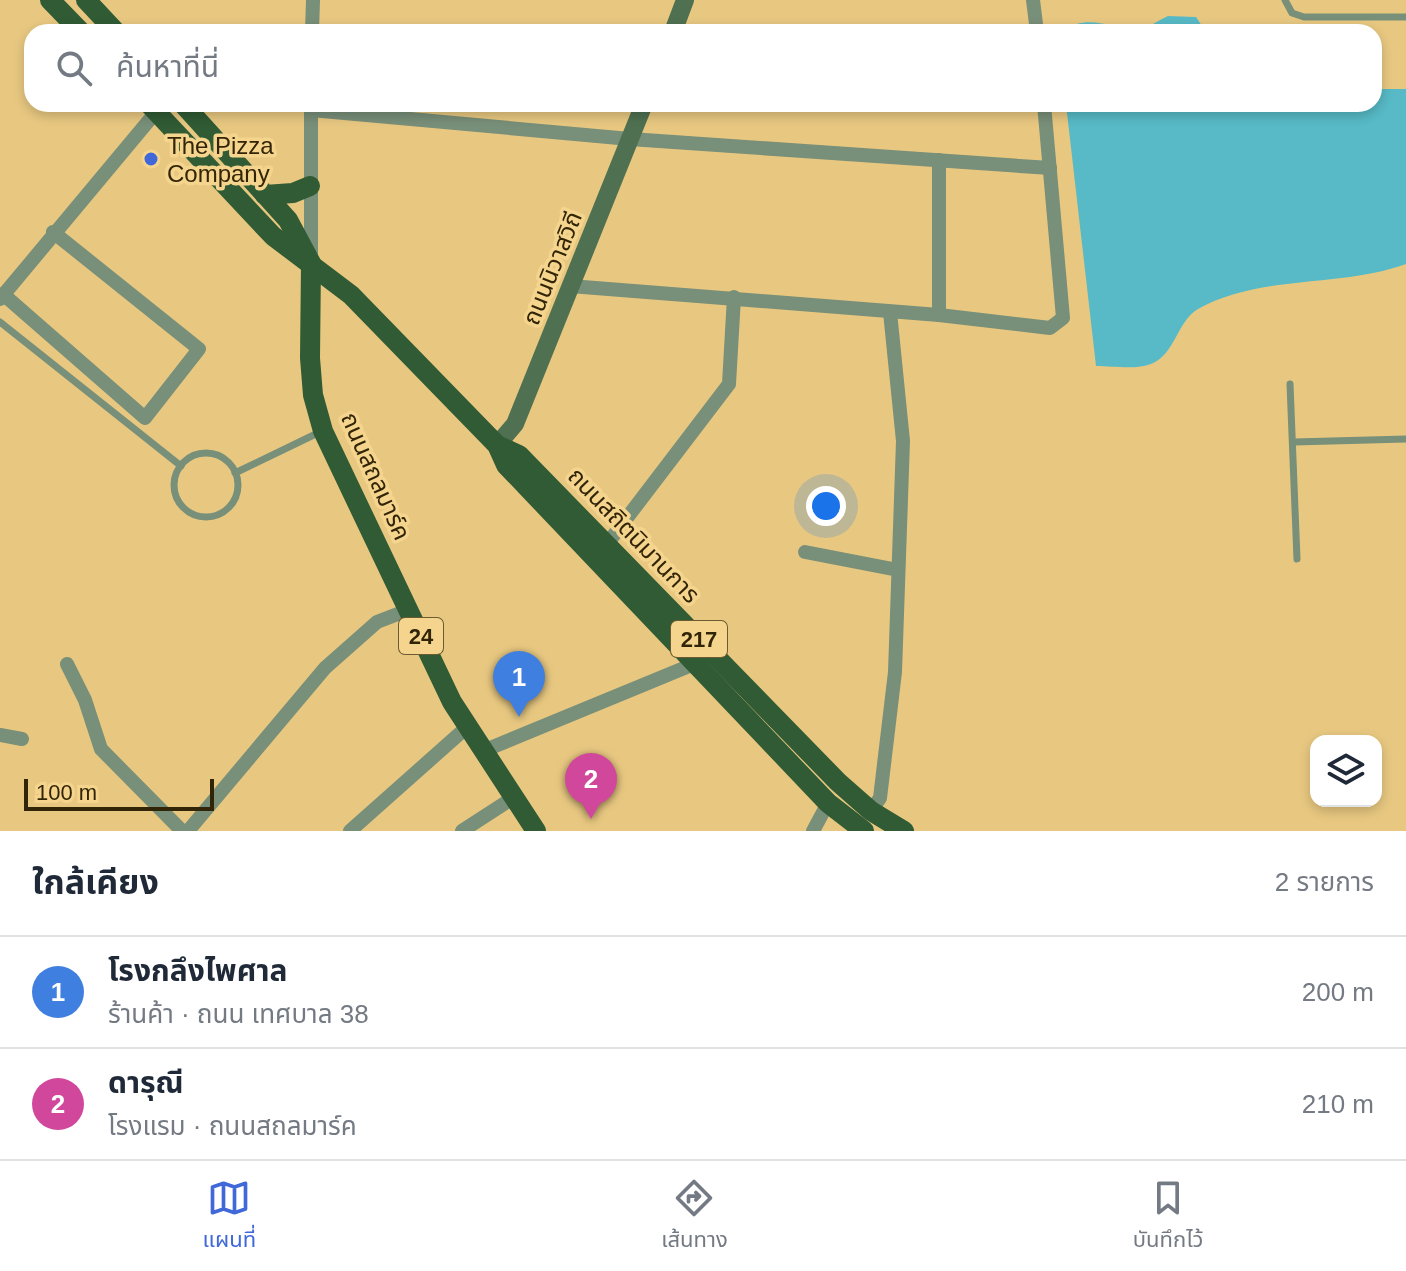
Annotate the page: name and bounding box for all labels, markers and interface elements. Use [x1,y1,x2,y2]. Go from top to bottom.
search box [24,24,1382,112]
icon: search [52,46,96,90]
text: ค้นหาที่นี่ [116,50,219,83]
place label: The Pizza Company [167,132,274,187]
marker: The Pizza Company [142,150,160,168]
street label: ถนนนิวาสวิถี [517,207,587,329]
street label: ถนนสถลมาร์ค [336,408,416,544]
street label: ถนนสถิตนิมานการ [563,462,705,608]
your location [806,486,846,526]
road number: 24 [399,618,443,654]
road number: 217 [671,621,727,657]
pin: 1 [493,651,545,717]
map controls [1310,735,1382,807]
button: layers [1310,735,1382,807]
pin: 2 [565,753,617,819]
scale bar [24,775,214,811]
text: 100 m [36,780,97,805]
text: ใกล้เคียง [32,863,159,901]
text: 2 รายการ [1275,867,1374,897]
text: โรงกลึงไพศาล [108,954,287,987]
text: 1 [51,977,65,1007]
text: 200 m [1302,977,1374,1007]
text: ร้านค้า · ถนน เทศบาล 38 [108,999,369,1029]
text: ดารุณี [108,1066,184,1099]
text: 2 [51,1089,65,1119]
text: 210 m [1302,1089,1374,1119]
text: โรงแรม · ถนนสถลมาร์ค [108,1111,357,1141]
tab: แผนที่ [203,1176,256,1257]
tab: เส้นทาง [661,1176,728,1257]
tab: บันทึกไว้ [1133,1176,1203,1257]

